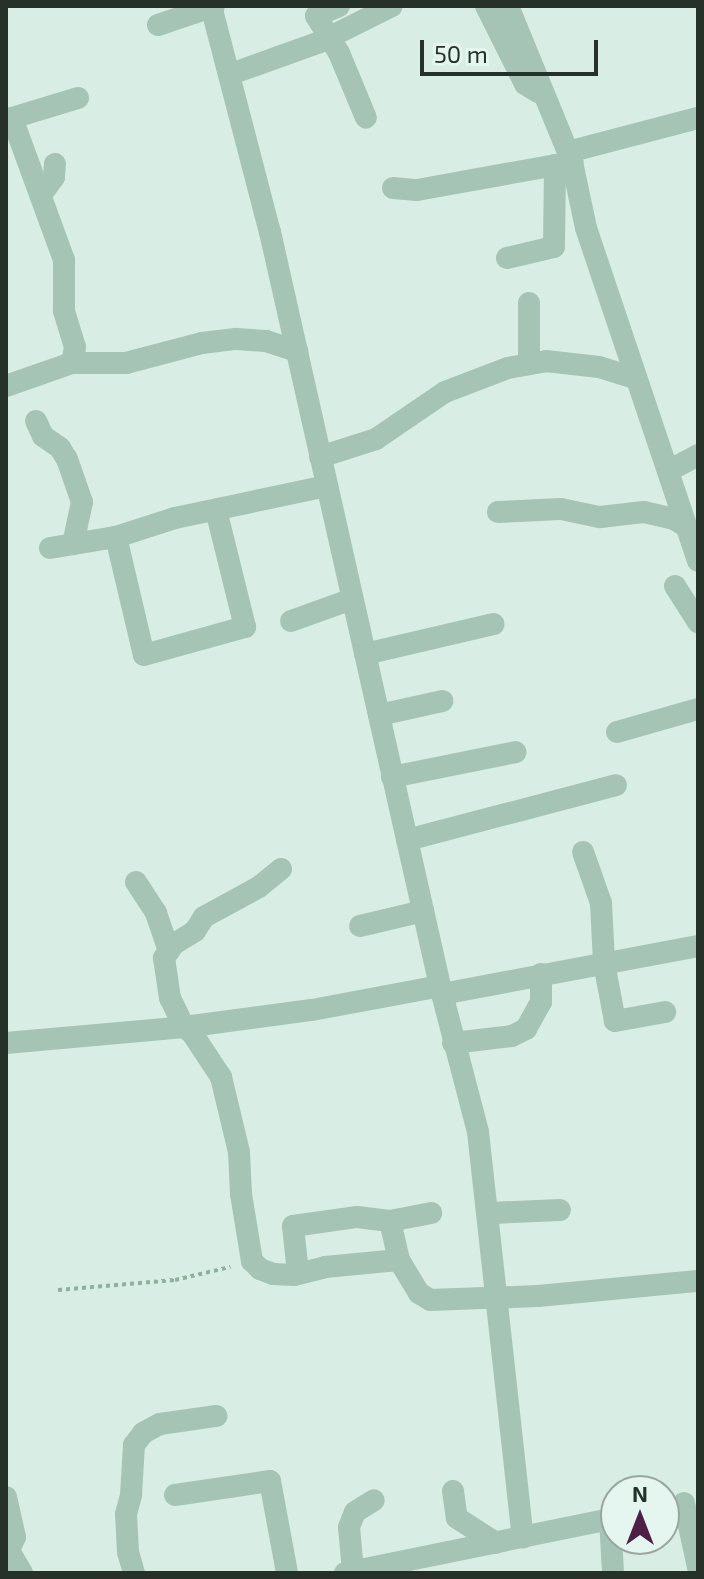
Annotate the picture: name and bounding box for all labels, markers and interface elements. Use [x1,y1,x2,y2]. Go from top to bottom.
scale bar [424,24,602,74]
text: 50 m [434,39,488,68]
north arrow [600,1475,680,1555]
text: N [632,1480,648,1506]

